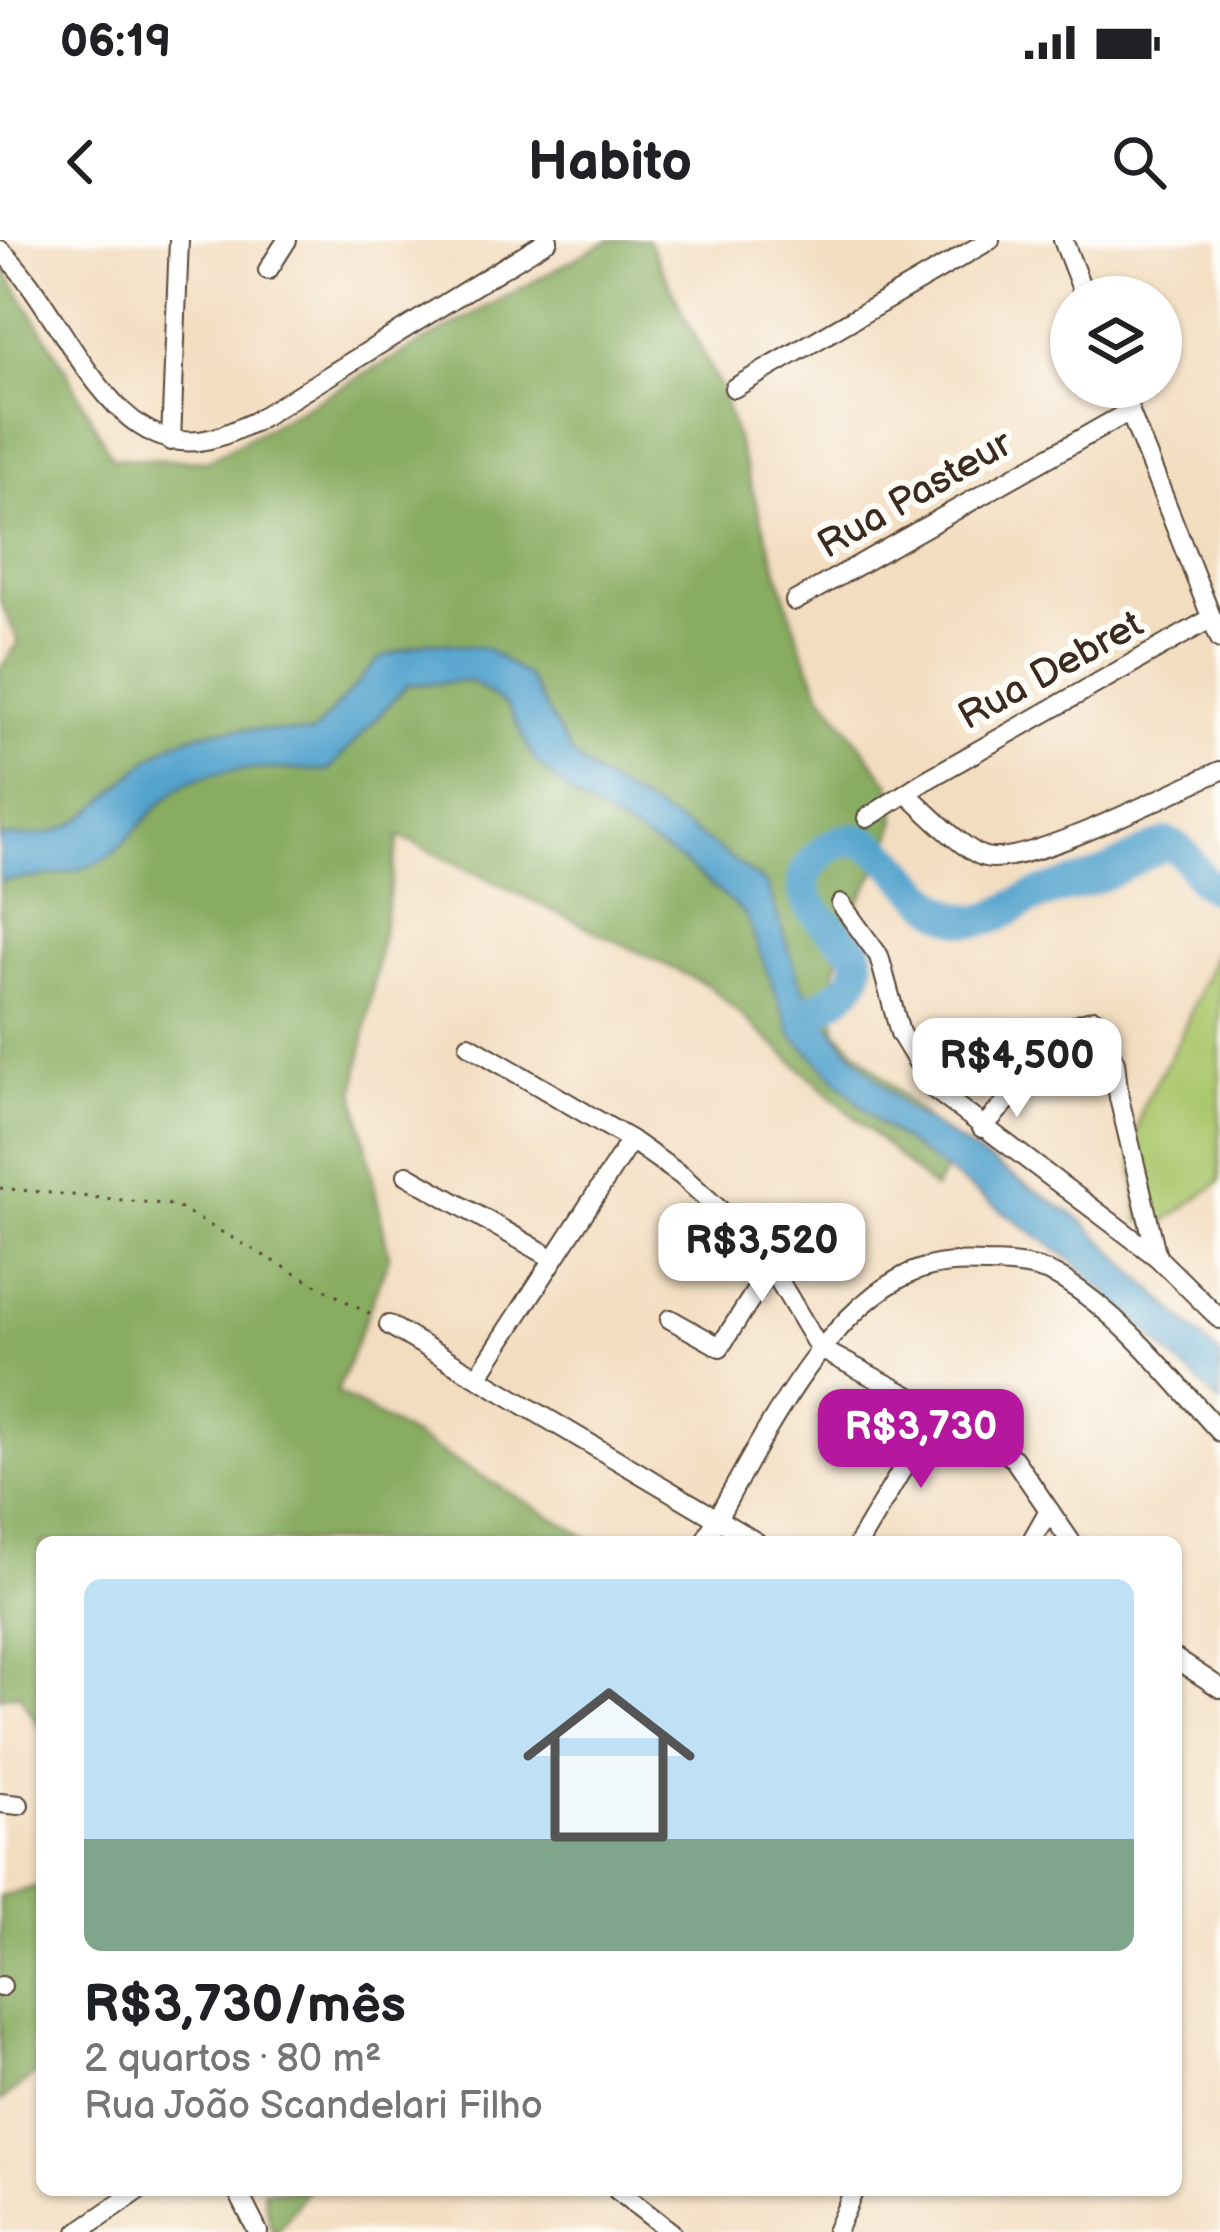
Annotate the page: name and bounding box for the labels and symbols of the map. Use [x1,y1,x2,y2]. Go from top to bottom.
street label: Rua Pasteur [810,420,1021,569]
street label: Rua Debret [951,601,1151,741]
pin: R$4,500 [906,1018,1128,1120]
pin: R$3,520 [651,1203,873,1305]
pin: R$3,730 [810,1389,1032,1491]

